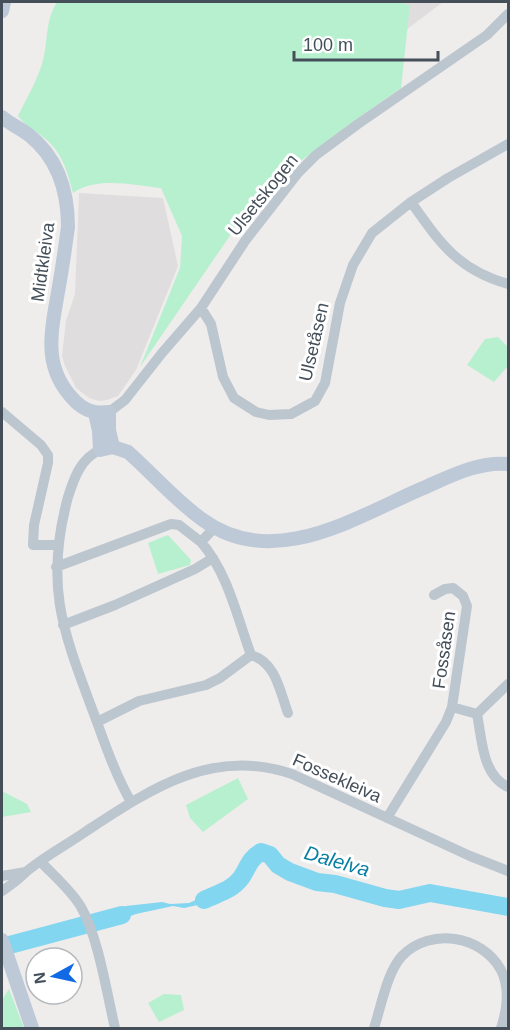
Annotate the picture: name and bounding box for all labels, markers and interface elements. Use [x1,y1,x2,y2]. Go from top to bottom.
scale bar [294,24,438,62]
text: 100 m [303,35,353,55]
street label: Ulsetskogen [224,150,302,240]
street label: Midtkleiva [28,220,59,303]
street label: Ulsetåsen [295,301,333,383]
street label: Fossåsen [429,610,459,690]
street label: Fossekleiva [290,750,385,807]
water label: Dalelva [302,841,372,881]
north arrow [24,946,84,1006]
text: N [30,971,49,985]

